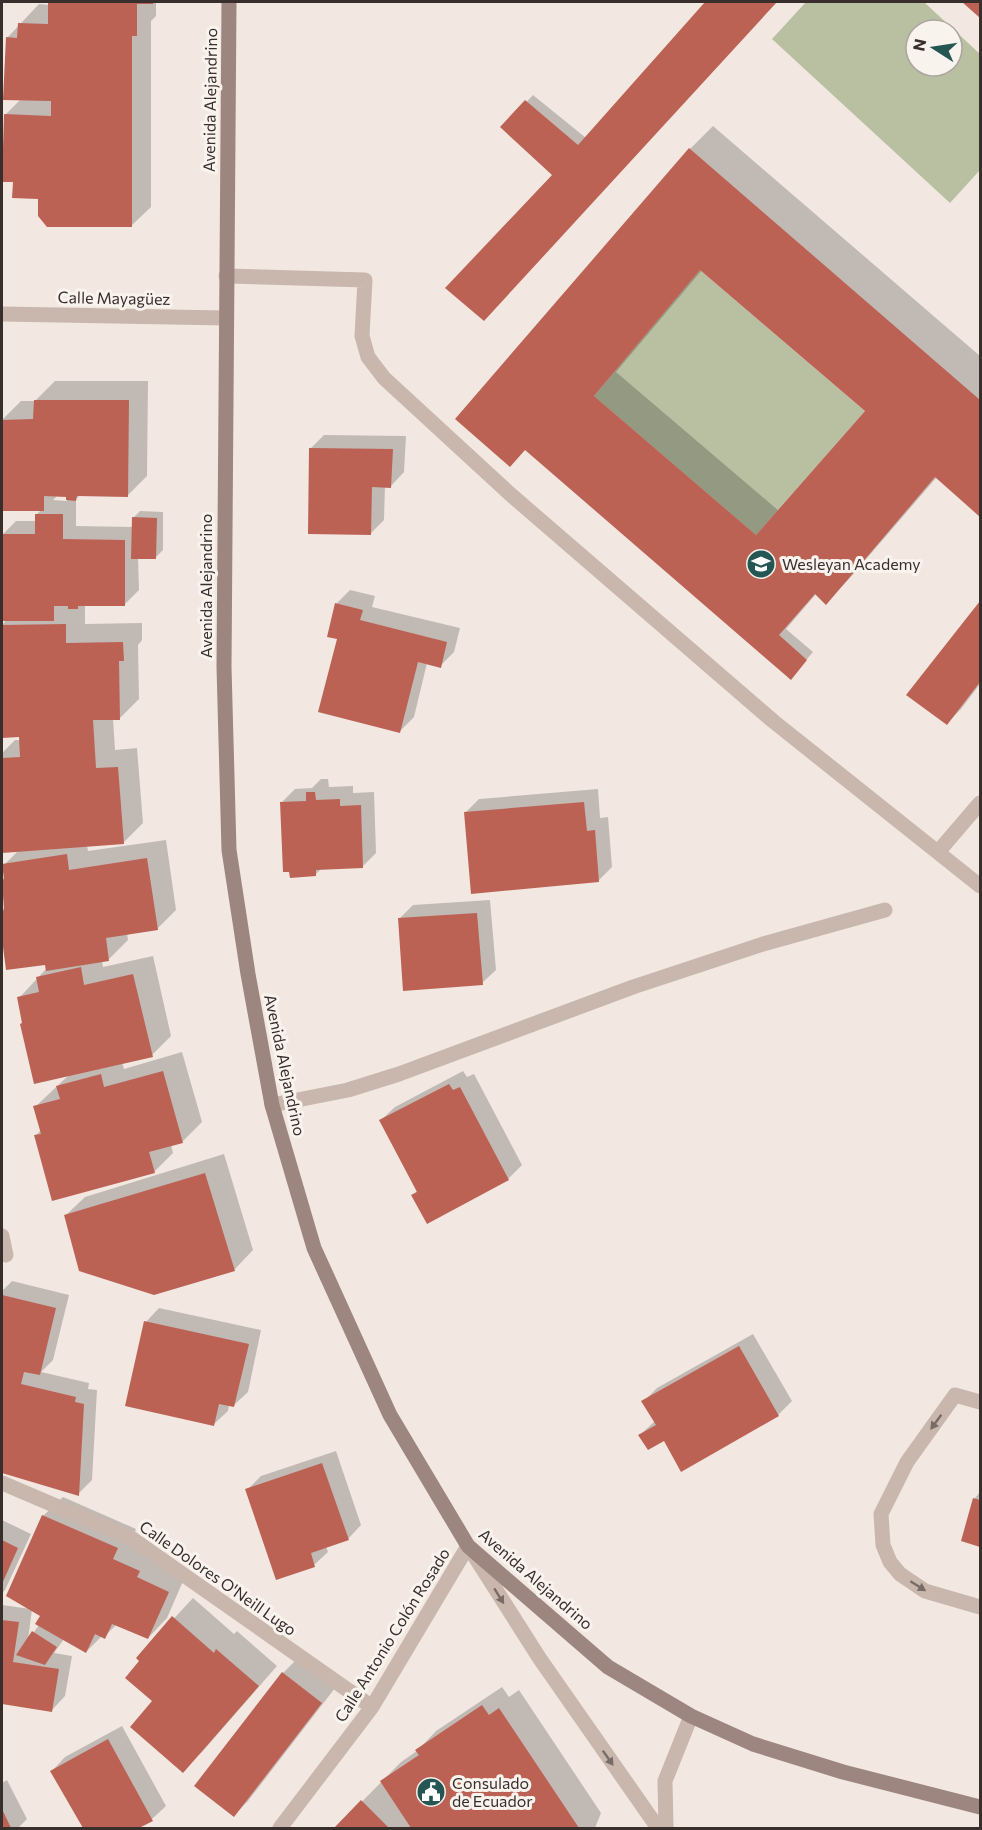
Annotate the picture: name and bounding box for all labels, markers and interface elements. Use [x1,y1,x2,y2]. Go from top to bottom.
north arrow [904,18,964,78]
street label: Avenida Alejandrino [199,28,220,172]
text: N [908,37,929,53]
street label: Calle Mayagüez [57,287,171,308]
street label: Avenida Alejandrino [196,514,215,658]
school or university icon: Wesleyan Academy [745,548,777,580]
place label: Wesleyan Academy [782,554,921,573]
street label: Avenida Alejandrino [261,992,310,1137]
one-way arrow [930,1413,942,1429]
street label: Calle Dolores O'Neill Lugo [136,1516,300,1639]
street label: Avenida Alejandrino [476,1524,597,1633]
street label: Calle Antonio Colón Rosado [330,1544,453,1725]
one-way arrow [910,1580,926,1591]
one-way arrow [494,1588,505,1604]
one-way arrow [602,1749,614,1765]
place label: Consulado de Ecuador [452,1773,533,1810]
public building icon: Consulado de Ecuador [415,1776,447,1808]

